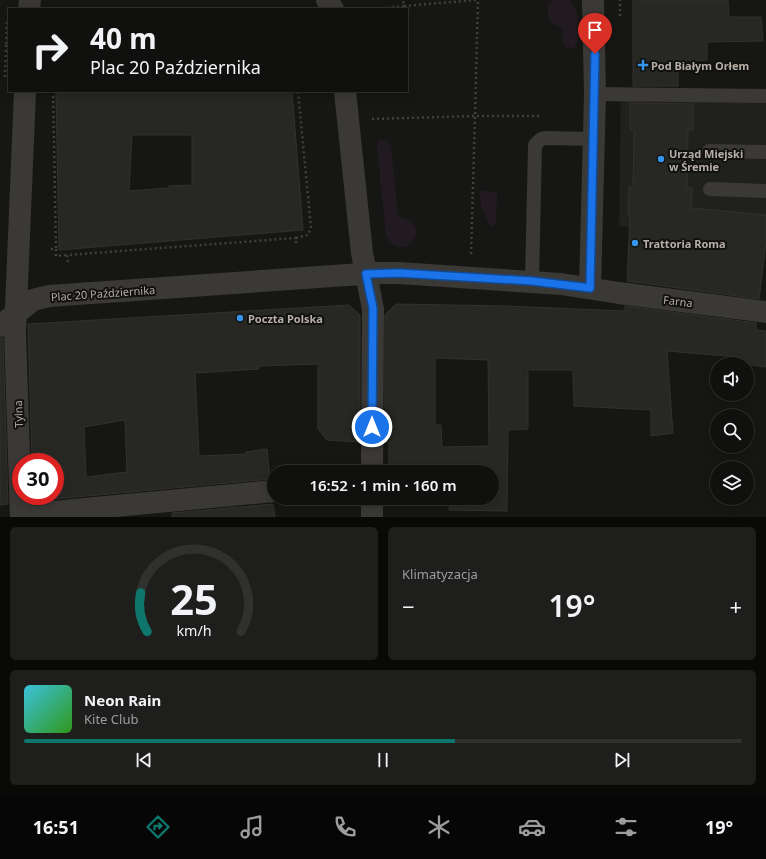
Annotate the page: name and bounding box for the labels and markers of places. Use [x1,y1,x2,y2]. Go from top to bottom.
pin [578,13,612,54]
place label: Pod Białym Orłem [651,58,749,73]
marker: Pod Białym Orłem [638,60,648,70]
place label: Urząd Miejski w Śremie [669,146,743,174]
marker: Urząd Miejski w Śremie [656,154,666,164]
place label: Trattoria Roma [643,236,726,251]
marker: Trattoria Roma [630,238,640,248]
place label: Poczta Polska [248,311,323,326]
marker: Poczta Polska [235,313,245,323]

